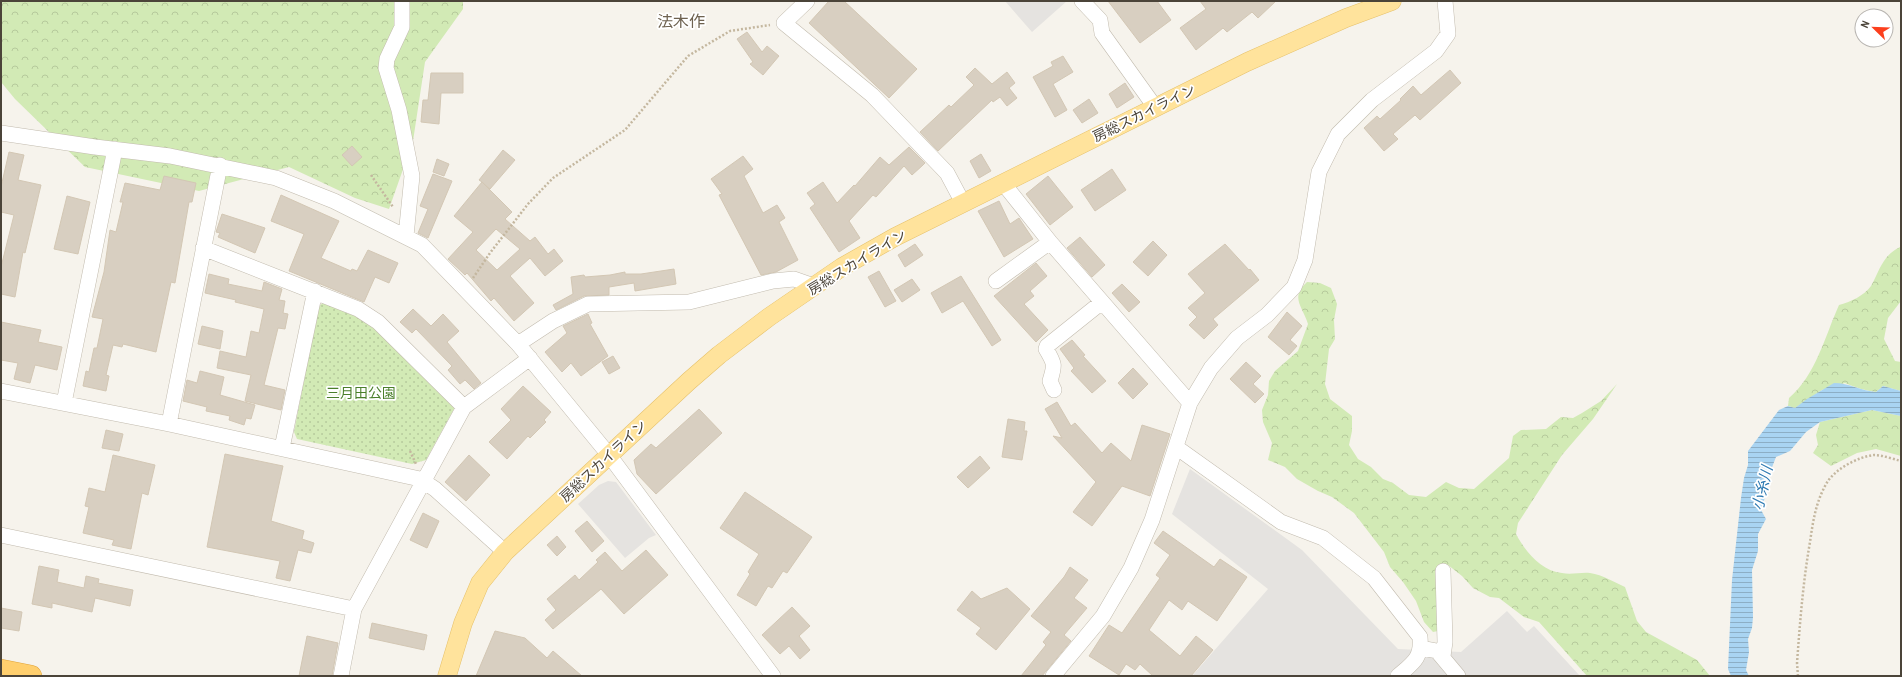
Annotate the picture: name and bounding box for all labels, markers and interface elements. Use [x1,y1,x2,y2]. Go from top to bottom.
north arrow [1854,8,1894,48]
district label: 法木作 [657,10,705,32]
text: N [1857,18,1873,30]
street label: 房総スカイライン [1090,80,1198,146]
street label: 房総スカイライン [804,225,910,299]
park label: 三月田公園 [326,384,396,402]
street label: 房総スカイライン [556,416,650,506]
water label: 小糸川 [1747,462,1778,512]

